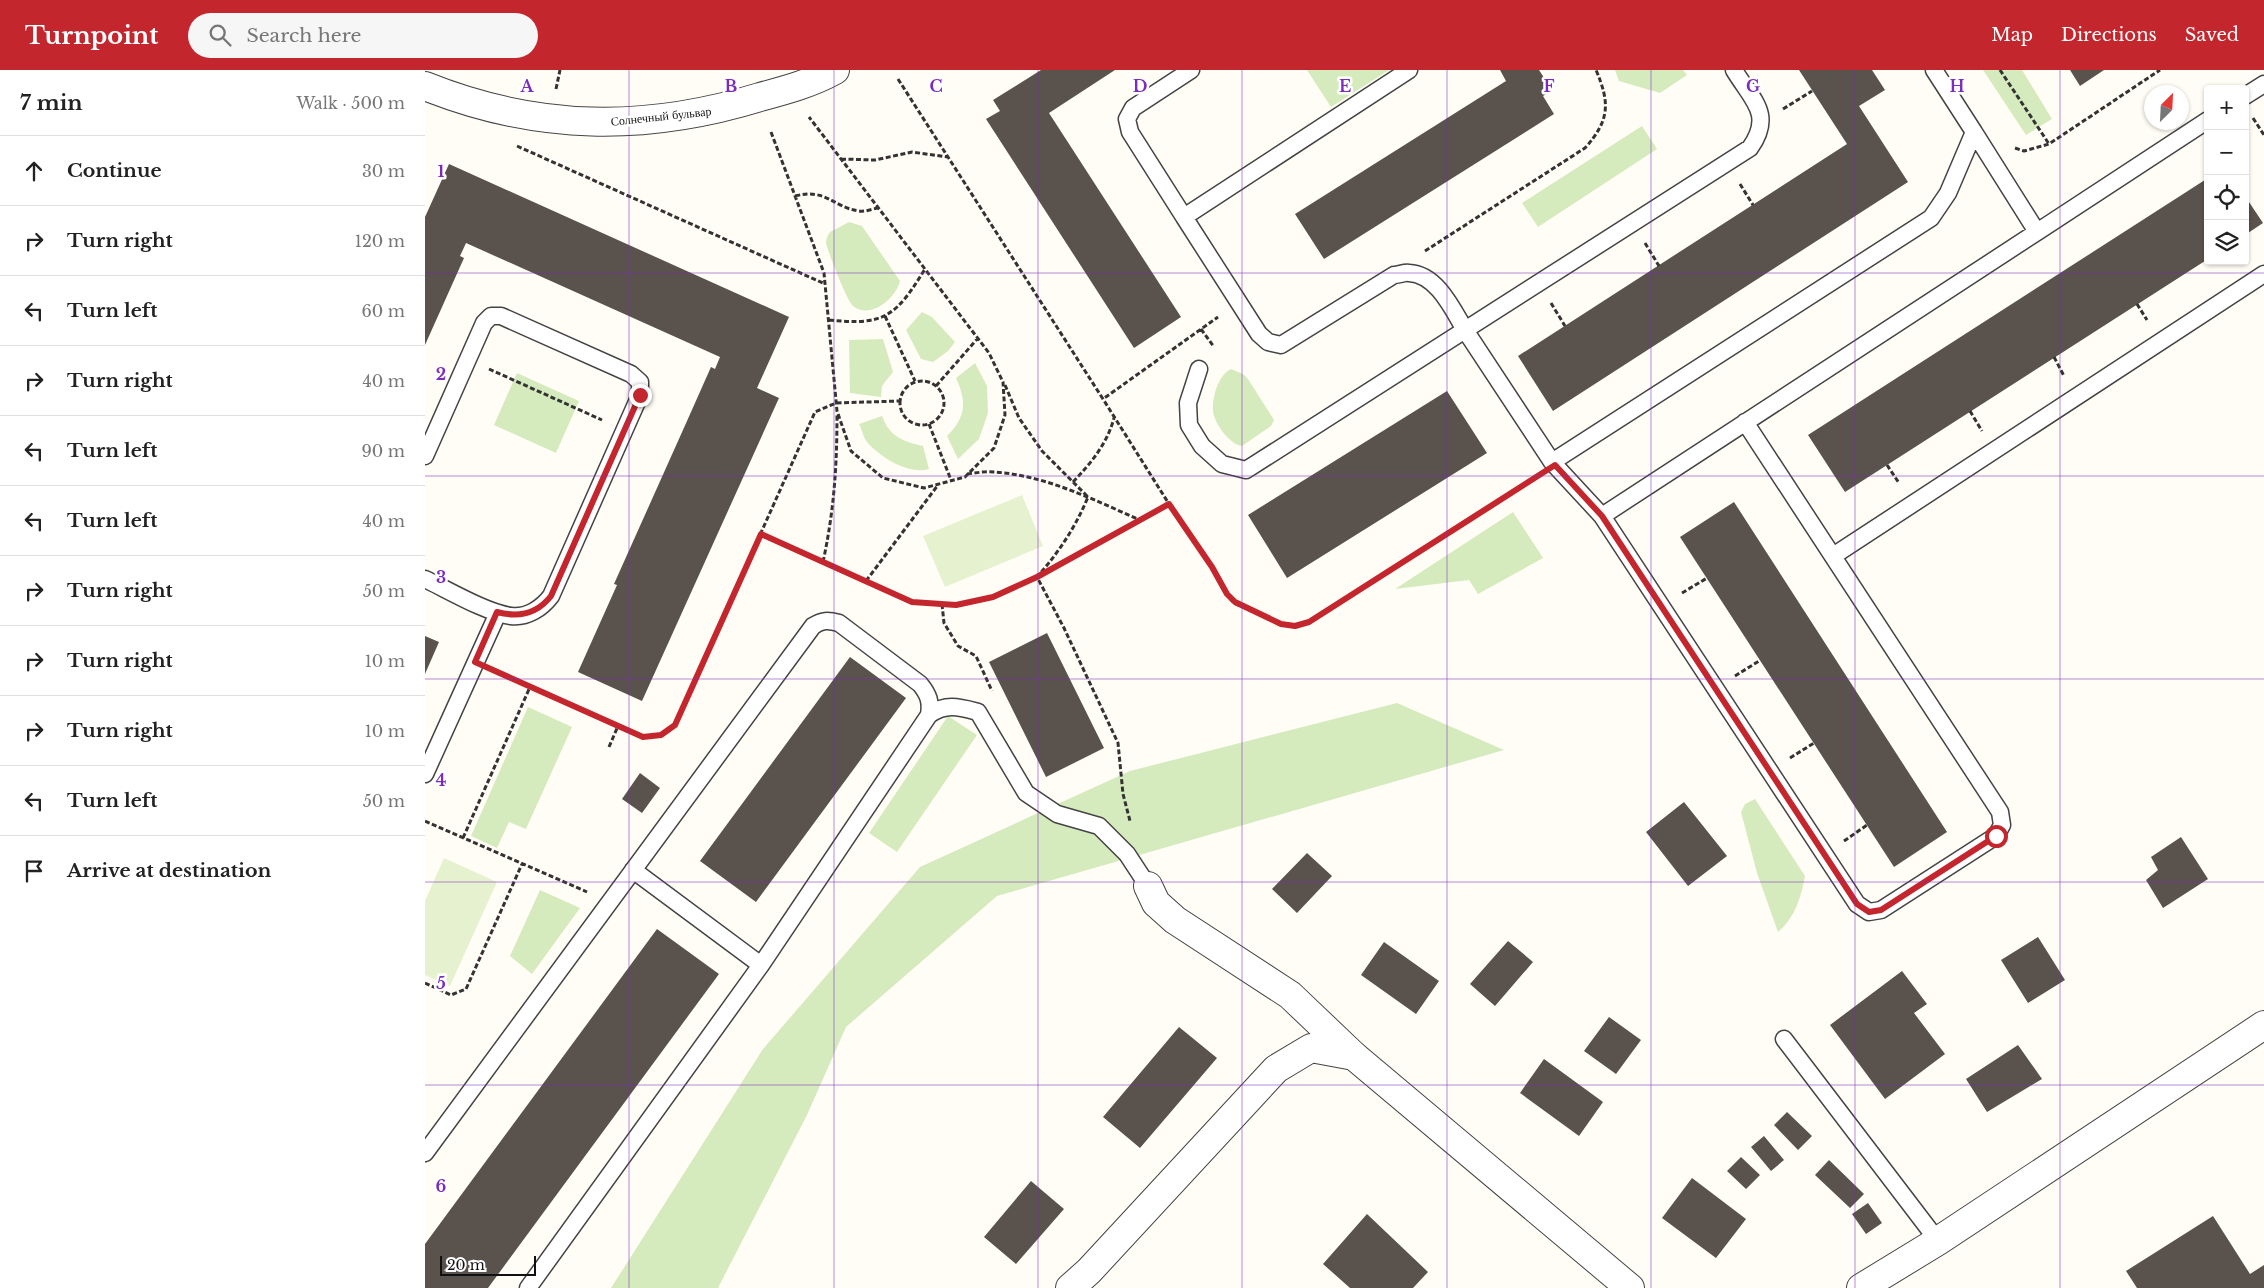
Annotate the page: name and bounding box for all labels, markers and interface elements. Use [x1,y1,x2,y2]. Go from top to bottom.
search box [188,13,538,58]
text: Turnpoint [25,21,158,50]
icon: search [206,21,234,49]
text: Search here [246,24,361,47]
text: Map [1991,24,2033,46]
text: Directions [2061,24,2157,46]
text: Saved [2185,24,2239,46]
text: A [520,76,535,96]
text: B [725,76,738,96]
text: C [929,76,943,96]
text: D [1133,76,1147,96]
text: E [1339,76,1351,96]
text: F [1543,76,1555,96]
text: G [1746,76,1760,96]
text: H [1949,76,1965,96]
north arrow [2144,85,2189,130]
map controls [2204,85,2249,265]
button: + [2204,85,2249,130]
text: 7 min [20,90,83,116]
text: Walk · 500 m [296,93,405,113]
street label: Солнечный бульвар [610,103,712,129]
button: − [2204,130,2249,175]
icon: ahead [20,157,48,185]
text: Continue [67,159,162,182]
text: 30 m [362,161,405,181]
text: 1 [438,161,445,181]
button: locate [2204,175,2249,220]
button: layers [2204,220,2249,265]
icon: right [20,227,48,255]
text: Turn right [67,229,173,252]
text: 120 m [355,231,405,251]
icon: left [20,297,48,325]
text: Turn left [67,299,158,322]
text: 60 m [362,301,405,321]
text: 2 [436,364,446,384]
icon: right [20,367,48,395]
text: Turn right [67,369,173,392]
text: 40 m [362,371,405,391]
route end [629,384,652,407]
icon: left [20,437,48,465]
text: Turn left [67,439,158,462]
text: 90 m [362,441,405,461]
icon: left [20,507,48,535]
text: Turn left [67,509,158,532]
text: 40 m [362,511,405,531]
text: 3 [436,567,446,587]
icon: right [20,577,48,605]
text: Turn right [67,579,173,602]
text: 50 m [363,581,405,601]
icon: right [20,647,48,675]
text: Turn right [67,649,173,672]
text: 10 m [365,651,405,671]
icon: right [20,717,48,745]
text: Turn right [67,719,173,742]
text: 10 m [365,721,405,741]
text: 4 [436,770,446,790]
icon: left [20,787,48,815]
text: Turn left [67,789,158,812]
text: 50 m [363,791,405,811]
route start [1985,825,2008,848]
icon: arrive [20,857,48,885]
text: Arrive at destination [67,859,271,882]
text: 5 [436,973,446,993]
text: 6 [436,1176,447,1196]
scale bar [440,1253,536,1276]
text: 20 m [447,1256,485,1274]

